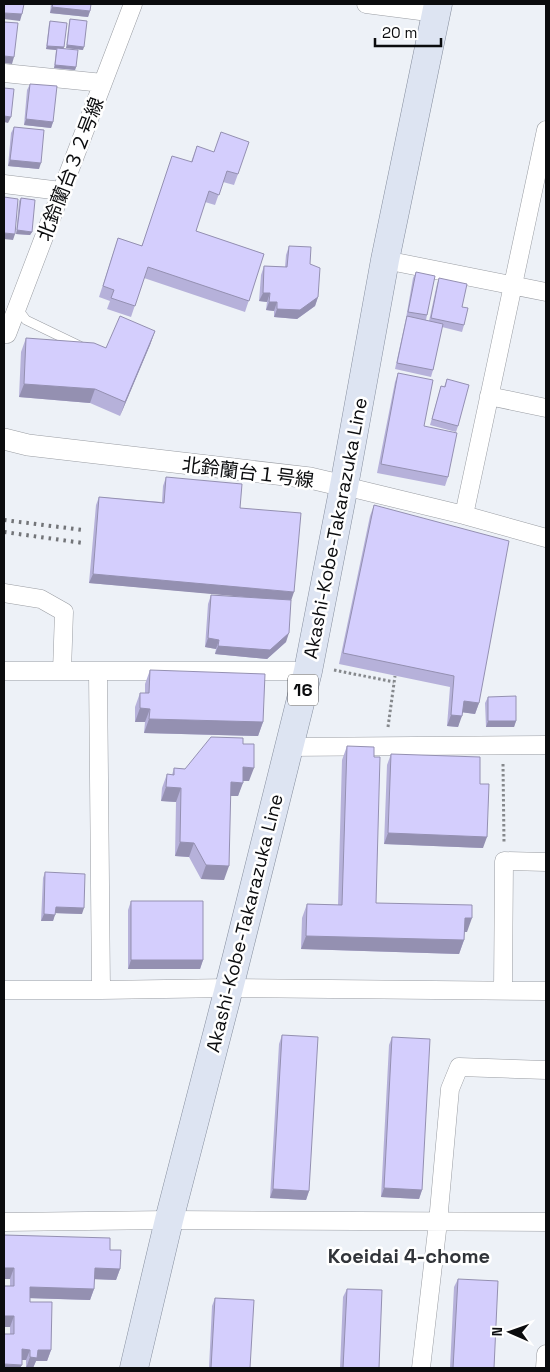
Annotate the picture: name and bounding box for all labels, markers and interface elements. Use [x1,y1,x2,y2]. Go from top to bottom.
scale bar [375,15,441,47]
text: 20 m [382,23,417,42]
street label: 北鈴蘭台３２号線 [32,94,109,245]
street label: Akashi-Kobe-Takarazuka Line [298,395,373,661]
street label: 北鈴蘭台１号線 [180,452,315,493]
road number: 16 [288,674,318,706]
street label: Akashi-Kobe-Takarazuka Line [200,791,289,1055]
district label: Koeidai 4-chome [328,1243,490,1269]
north arrow [485,1307,535,1357]
text: N [488,1327,506,1337]

